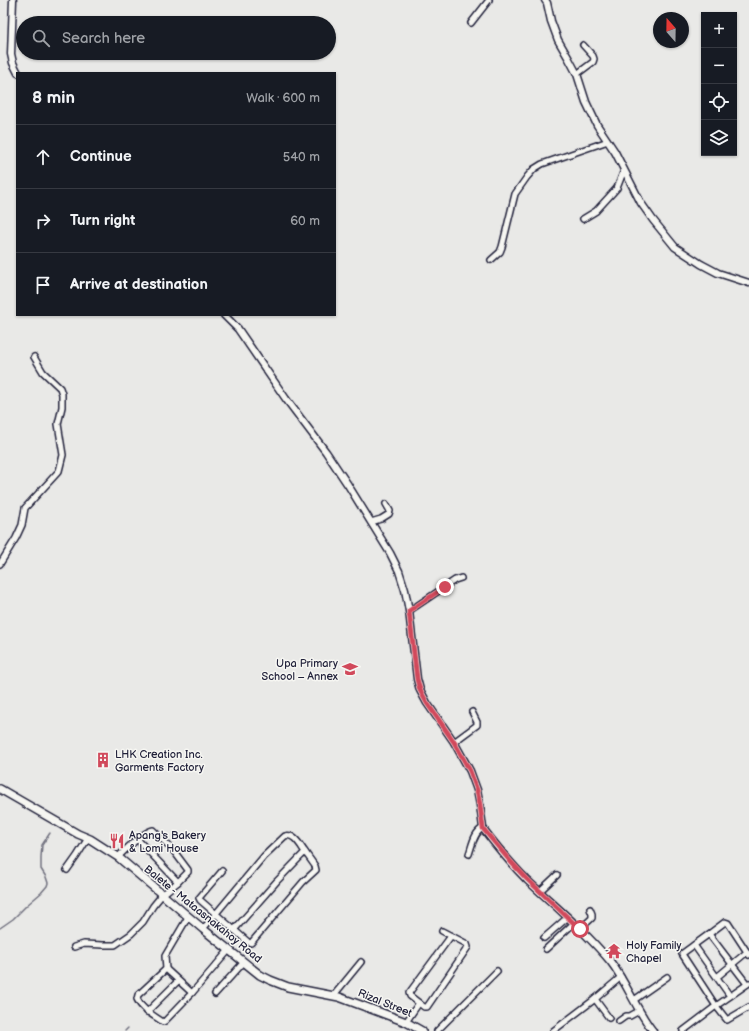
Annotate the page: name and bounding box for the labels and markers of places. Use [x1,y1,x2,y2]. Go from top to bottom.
place label: Upa Primary School – Annex [261,657,338,683]
school or university icon: Upa Primary School – Annex [341,660,359,678]
place label: LHK Creation Inc. Garments Factory [115,748,204,774]
building icon: LHK Creation Inc. Garments Factory [94,751,112,769]
place label: Apang's Bakery & Lomi House [129,829,206,855]
restaurant icon: Apang's Bakery & Lomi House [108,832,126,850]
place label: Holy Family Chapel [626,939,682,965]
temple icon: Holy Family Chapel [605,942,623,960]

